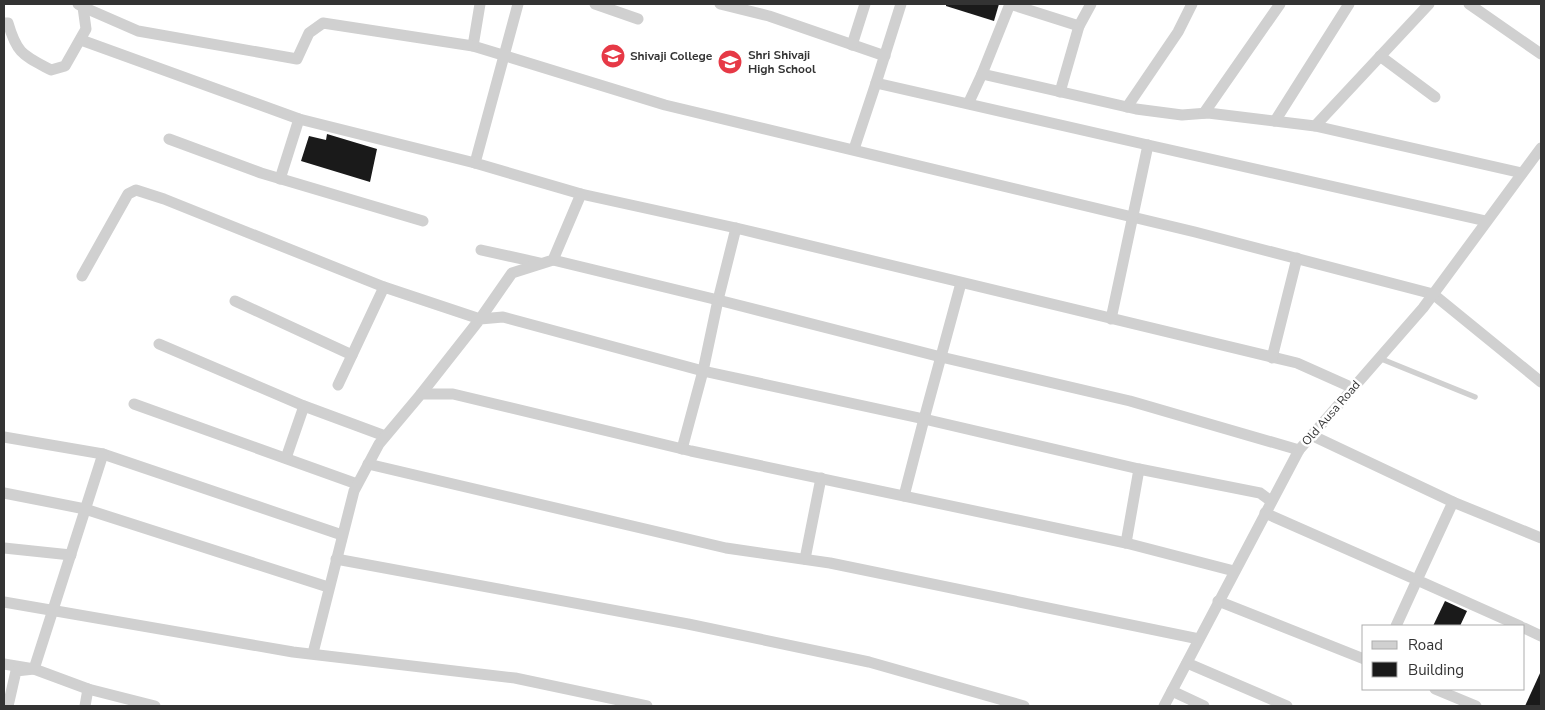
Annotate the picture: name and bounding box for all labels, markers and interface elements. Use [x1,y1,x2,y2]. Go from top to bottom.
school or university icon: Shivaji College [600,43,626,69]
place label: Shri Shivaji High School [748,47,816,77]
place label: Shivaji College [630,48,713,64]
school or university icon: Shri Shivaji High School [717,49,743,75]
street label: Old Ausa Road [1298,377,1364,449]
legend [1362,625,1525,690]
text: Road [1408,635,1443,655]
text: Building [1408,660,1464,680]

